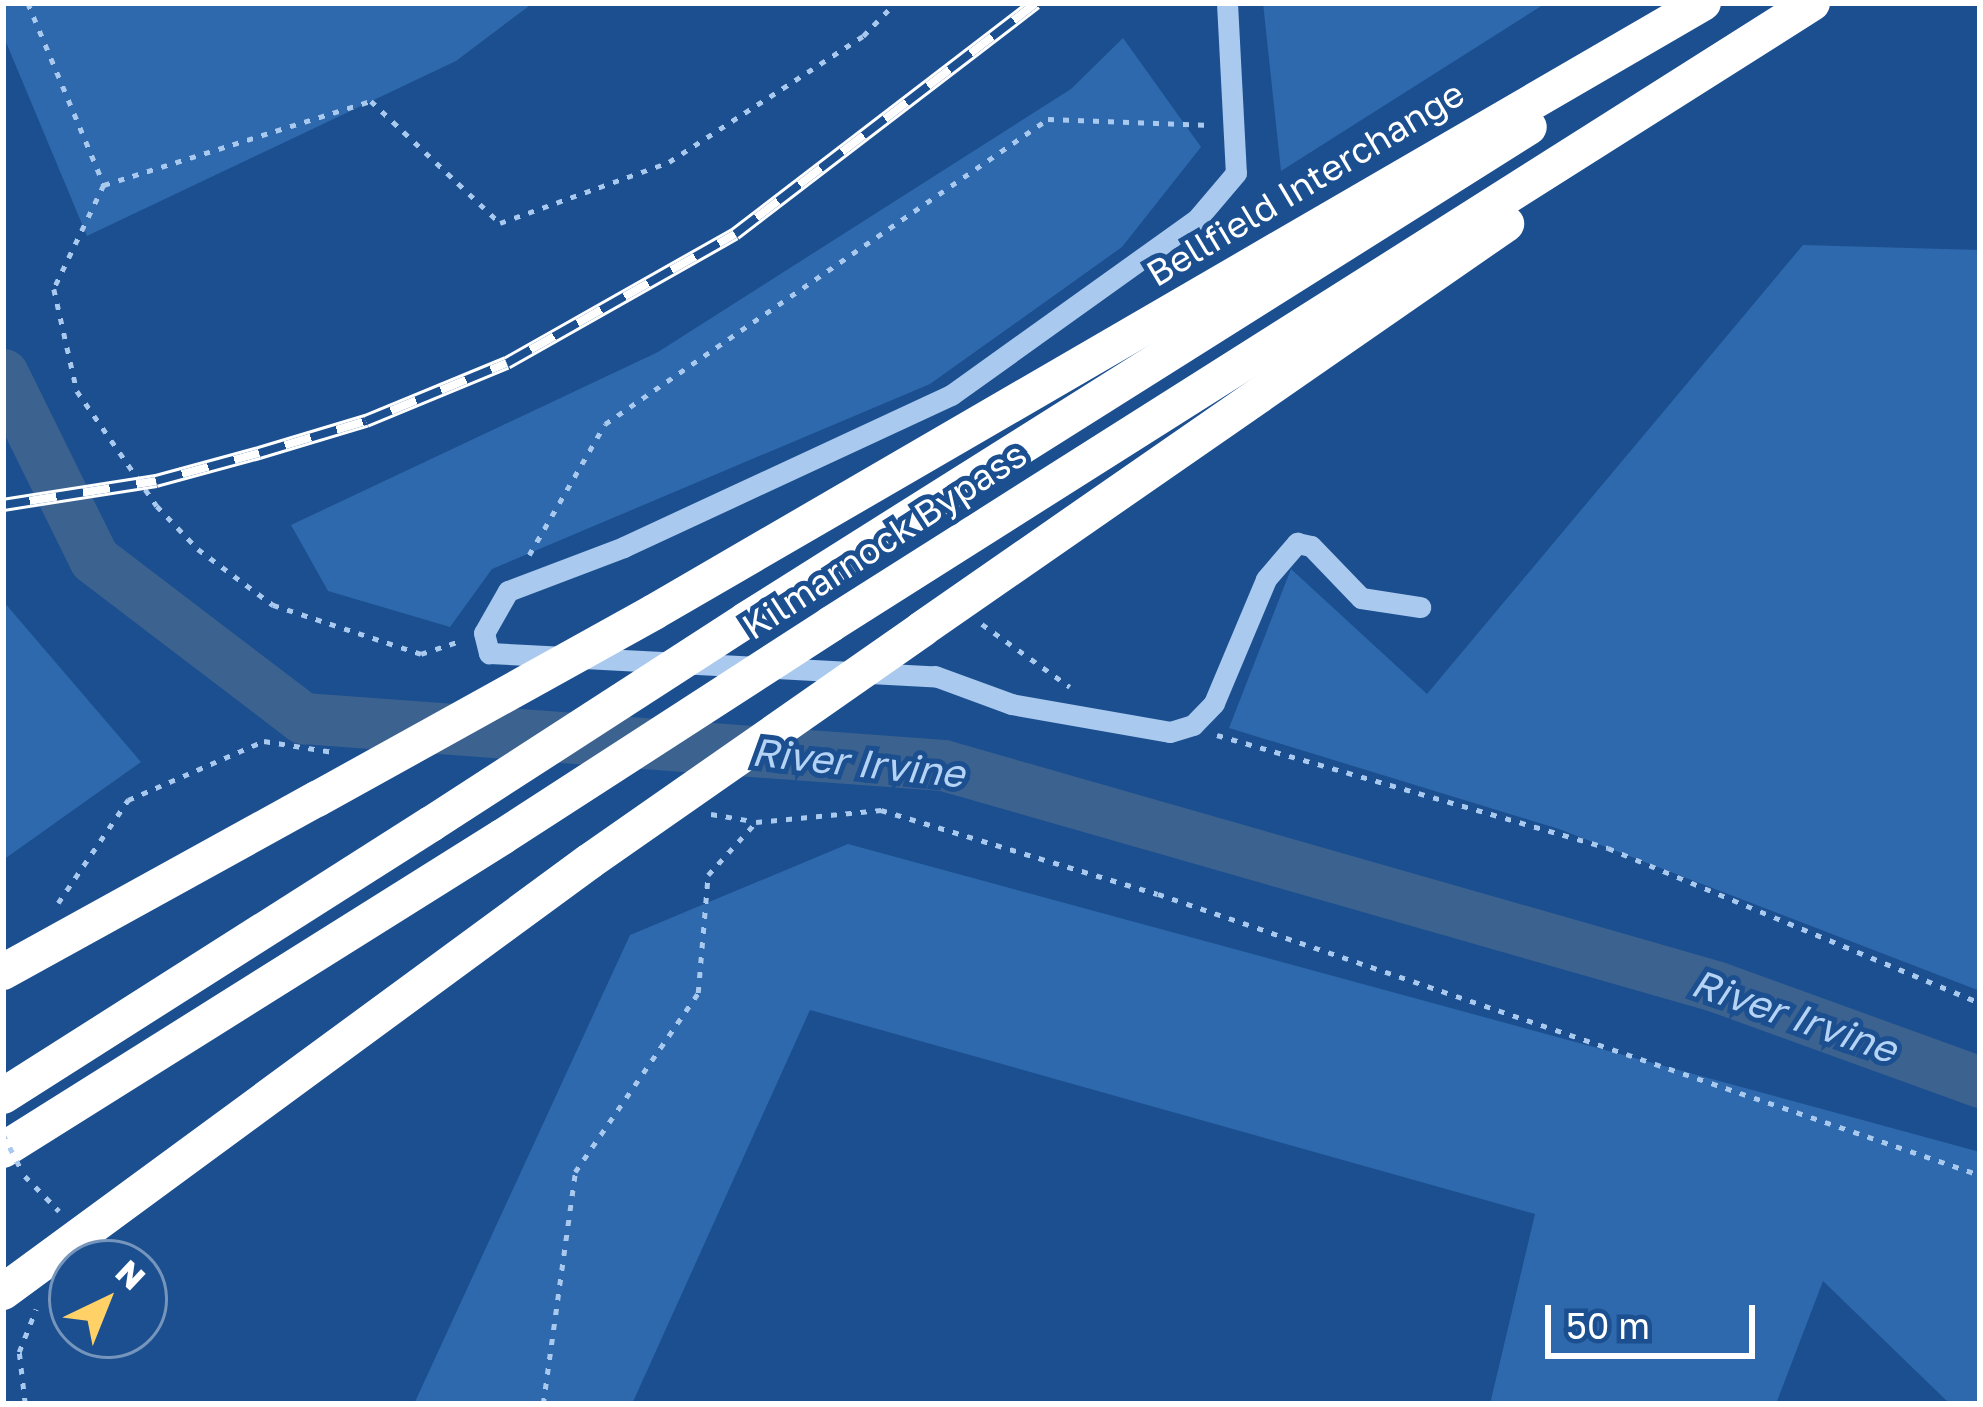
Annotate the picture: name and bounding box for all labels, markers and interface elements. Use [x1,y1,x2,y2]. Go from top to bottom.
street label: Bellfield Interchange [1138,71,1472,295]
street label: Kilmarnock Bypass [734,432,1034,648]
water label: River Irvine [750,729,966,797]
water label: River Irvine [1686,959,1902,1073]
north arrow [48,1239,168,1359]
text: N [108,1252,153,1297]
scale bar [1551,1281,1761,1355]
text: 50 m [1566,1304,1650,1347]

